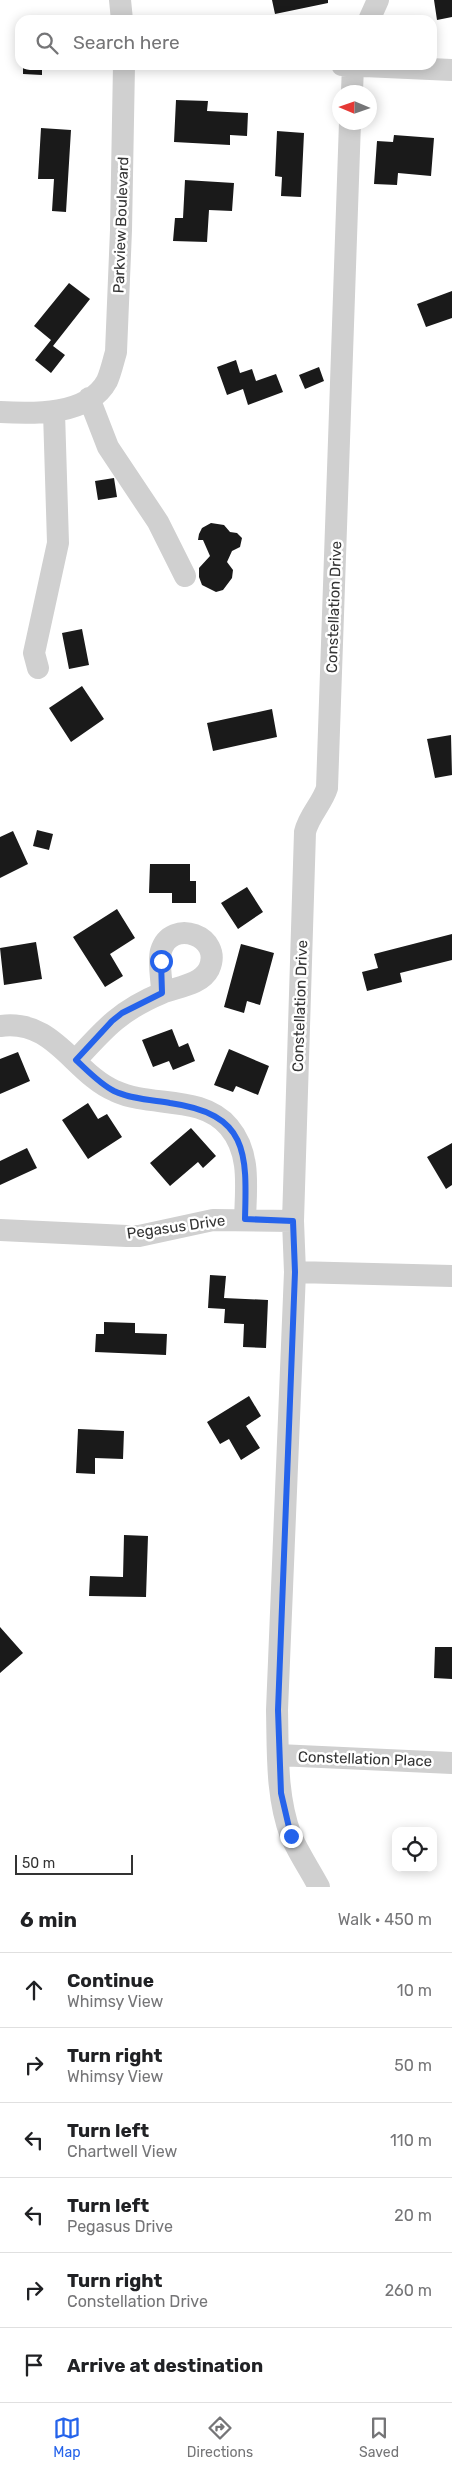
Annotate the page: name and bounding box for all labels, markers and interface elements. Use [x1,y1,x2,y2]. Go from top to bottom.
search box [15,15,437,70]
icon: search [33,29,61,57]
text: Search here [73,31,180,54]
north arrow [332,85,377,130]
street label: Parkview Boulevard [110,156,132,294]
street label: Constellation Drive [323,541,345,673]
street label: Constellation Drive [289,940,311,1072]
route start [150,950,173,973]
street label: Pegasus Drive [126,1211,226,1243]
street label: Constellation Place [298,1748,432,1770]
route end [280,1825,303,1848]
map controls [392,1827,437,1872]
button: locate [392,1827,437,1872]
scale bar [15,1852,132,1875]
text: 50 m [22,1855,55,1872]
text: 6 min [20,1907,77,1932]
text: Walk · 450 m [338,1910,432,1929]
text: Continue [67,1969,154,1992]
icon: ahead [20,1976,48,2004]
text: 10 m [397,1981,432,2000]
text: Whimsy View [67,1992,163,2011]
text: Turn right [67,2044,162,2067]
icon: right [20,2051,48,2079]
text: 50 m [394,2056,432,2075]
text: Whimsy View [67,2067,163,2086]
text: Turn left [67,2119,149,2142]
icon: left [20,2126,48,2154]
text: 110 m [390,2131,432,2150]
text: Chartwell View [67,2142,177,2161]
text: Turn left [67,2194,149,2217]
icon: left [20,2201,48,2229]
text: 20 m [394,2206,432,2225]
text: Pegasus Drive [67,2217,173,2236]
text: Turn right [67,2269,162,2292]
icon: right [20,2276,48,2304]
text: 260 m [385,2281,432,2300]
text: Constellation Drive [67,2292,208,2311]
icon: arrive [20,2351,48,2379]
text: Arrive at destination [67,2354,263,2377]
tab: Map [53,2414,81,2461]
tab: Directions [187,2414,253,2461]
tab: Saved [359,2414,399,2461]

